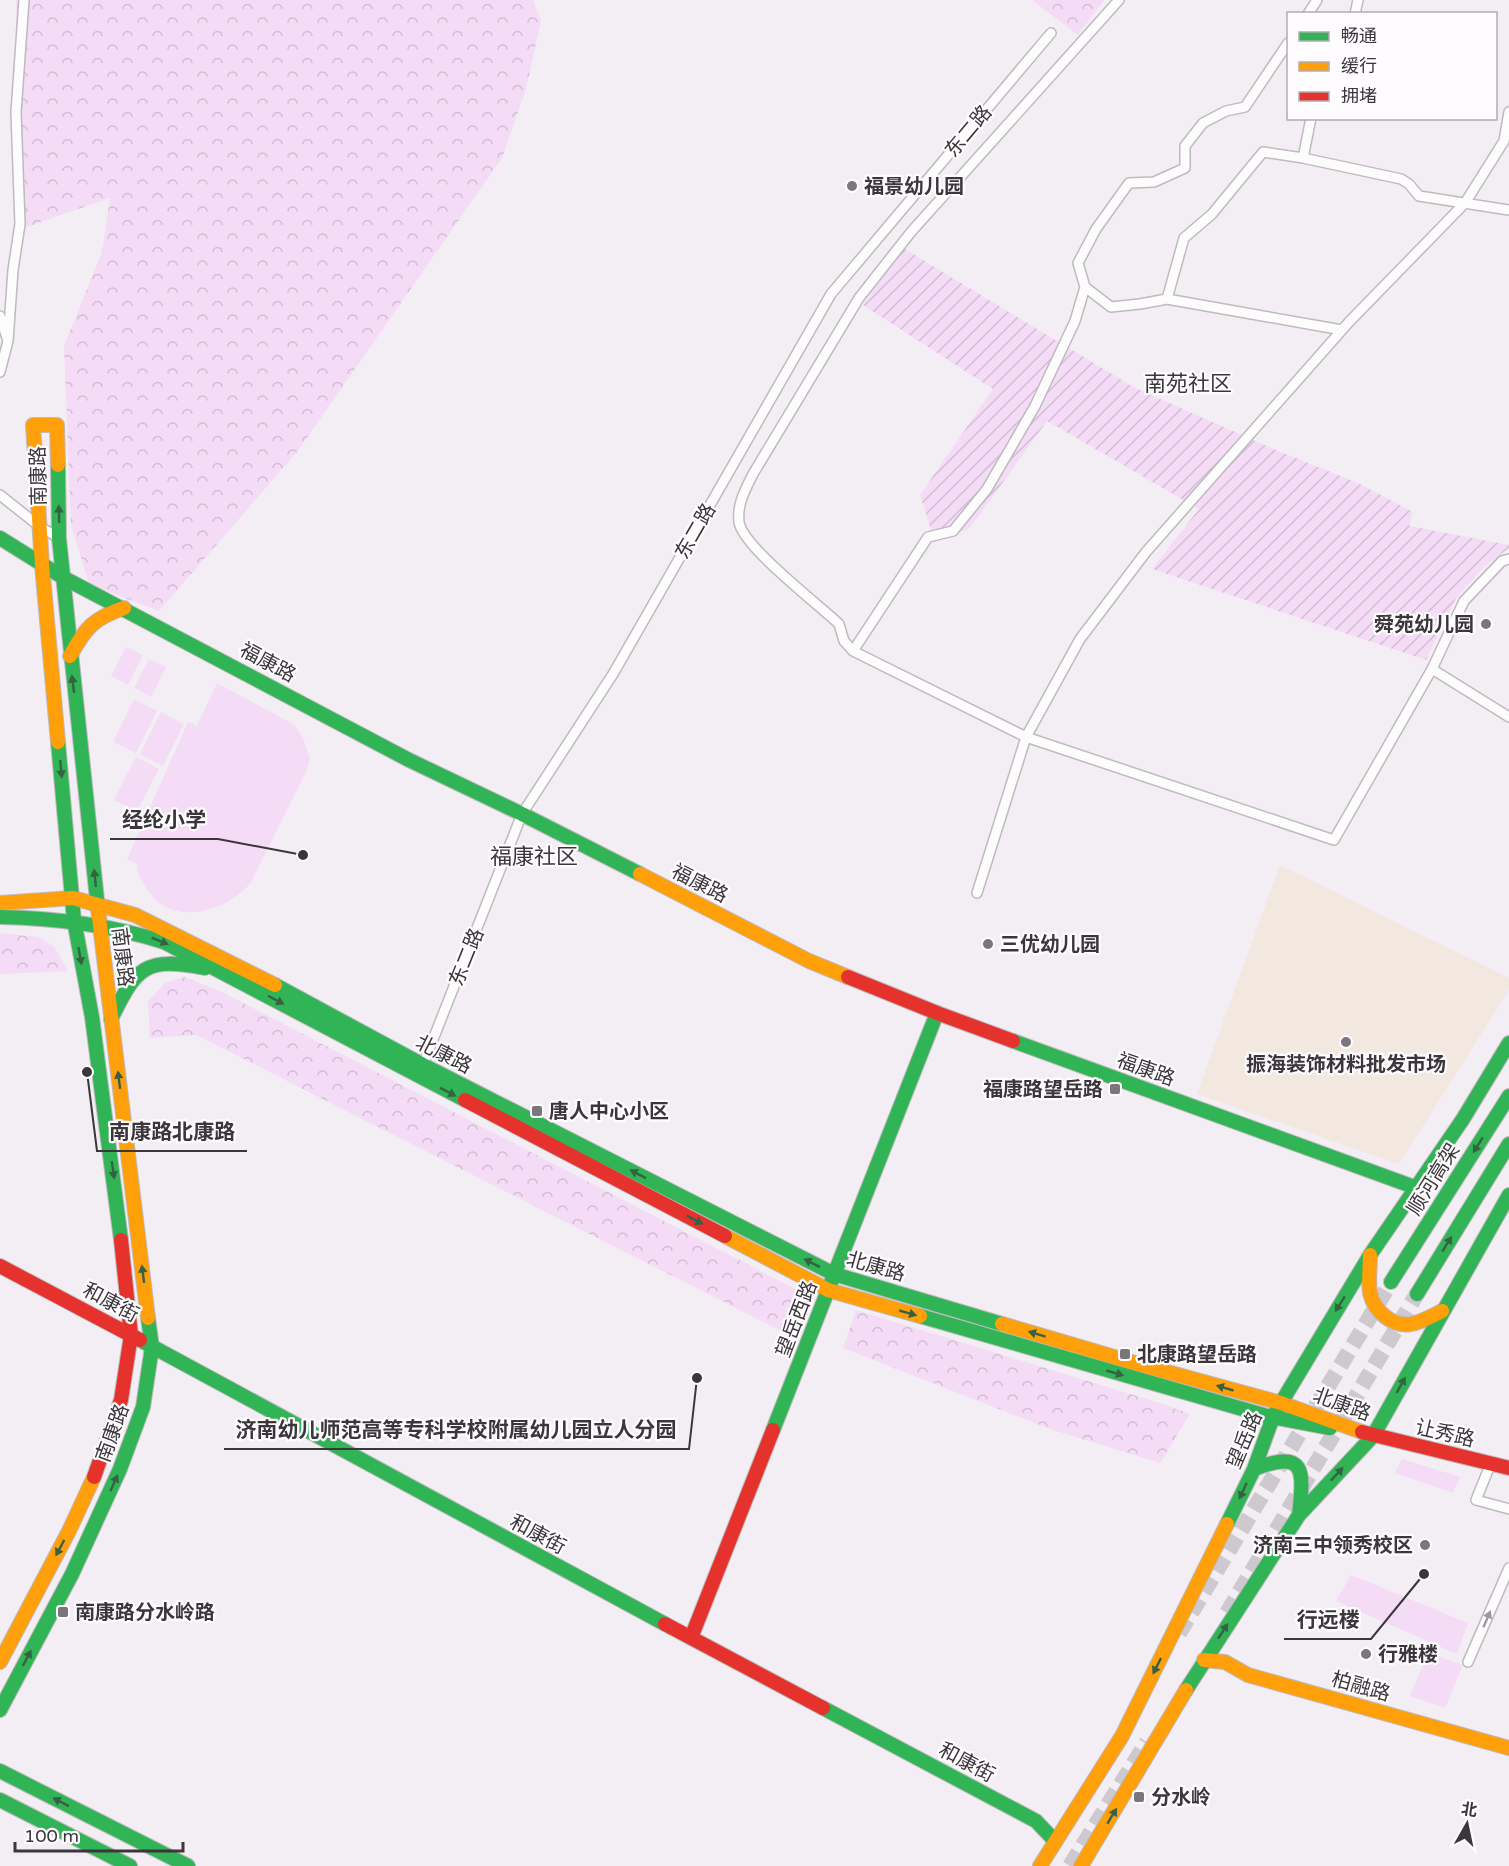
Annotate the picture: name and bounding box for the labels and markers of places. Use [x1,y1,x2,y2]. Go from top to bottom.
place label: 福景幼儿园 [864,175,964,199]
marker: 福景幼儿园 [845,179,859,193]
place label: 舜苑幼儿园 [1374,613,1474,637]
marker: 舜苑幼儿园 [1479,617,1493,631]
callout: 经纶小学 [110,800,218,839]
place label: 三优幼儿园 [1000,933,1100,957]
marker: 三优幼儿园 [981,937,995,951]
marker: 振海装饰材料批发市场 [1339,1035,1353,1049]
place label: 振海装饰材料批发市场 [1246,1053,1446,1077]
place label: 福康路望岳路 [983,1078,1103,1102]
marker: 福康路望岳路 [1108,1082,1122,1096]
place label: 唐人中心小区 [549,1100,669,1124]
marker: 唐人中心小区 [530,1104,544,1118]
callout: 南康路北康路 [97,1112,247,1151]
place label: 北康路望岳路 [1137,1343,1257,1367]
marker: 北康路望岳路 [1118,1347,1132,1361]
callout: 济南幼儿师范高等专科学校附属幼儿园立人分园 [224,1410,689,1449]
place label: 济南三中领秀校区 [1253,1534,1413,1558]
marker: 济南三中领秀校区 [1418,1538,1432,1552]
callout: 行远楼 [1284,1600,1371,1639]
place label: 南康路分水岭路 [75,1601,215,1625]
marker: 南康路分水岭路 [56,1605,70,1619]
place label: 行雅楼 [1378,1643,1438,1667]
marker: 行雅楼 [1359,1647,1373,1661]
place label: 分水岭 [1151,1786,1211,1810]
marker: 分水岭 [1132,1790,1146,1804]

